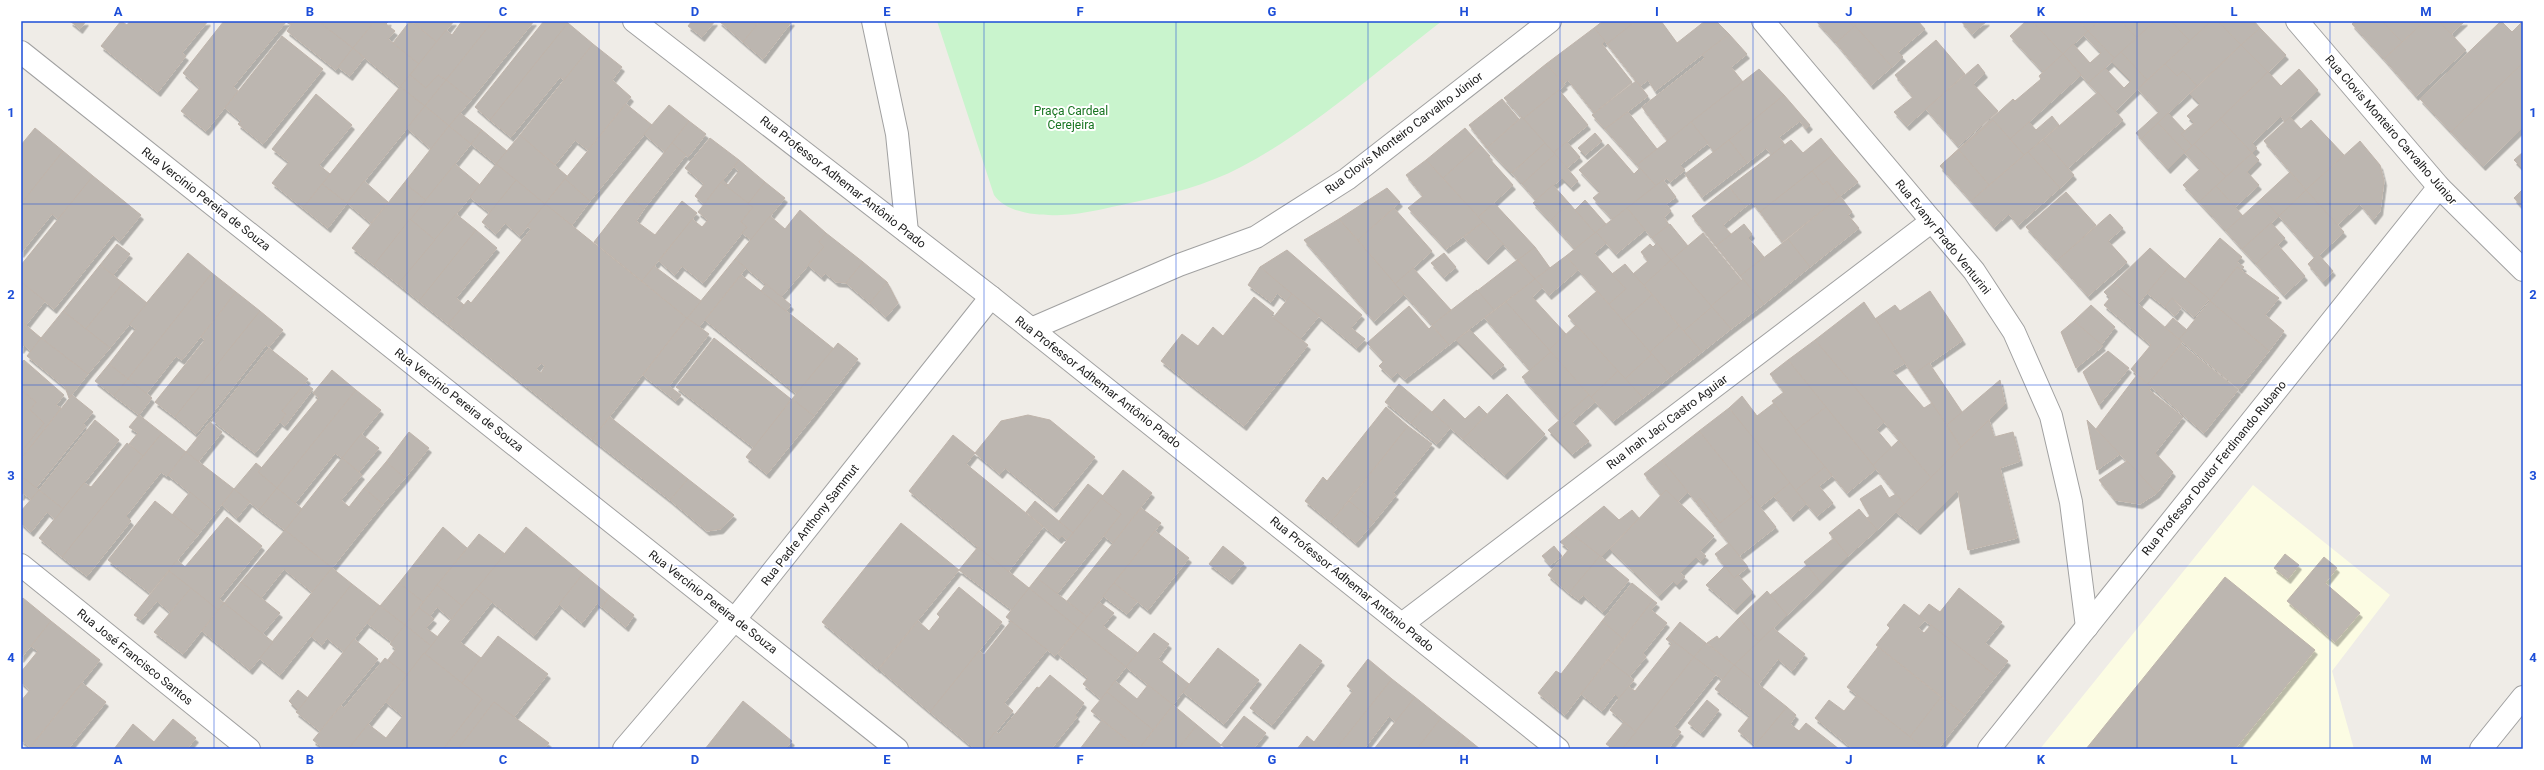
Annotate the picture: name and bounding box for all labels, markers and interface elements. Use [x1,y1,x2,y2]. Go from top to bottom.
text: A [114,4,123,19]
text: B [306,4,314,19]
text: C [499,4,508,19]
text: D [691,4,699,19]
text: E [883,4,891,19]
text: F [1076,4,1084,19]
text: G [1268,4,1277,19]
text: H [1459,4,1469,19]
text: I [1655,4,1659,19]
text: J [1845,4,1853,19]
text: K [2037,4,2046,19]
text: L [2230,4,2238,19]
text: M [2420,4,2432,19]
street label: Rua Clovis Monteiro Carvalho Júnior [2322,52,2460,208]
street label: Rua Clovis Monteiro Carvalho Júnior [1322,69,1486,197]
park label: Praça Cardeal Cerejeira [1034,104,1108,132]
text: 1 [7,105,15,120]
text: 1 [2529,105,2537,120]
street label: Rua Professor Adhemar Antônio Prado [757,113,929,251]
street label: Rua Vercínio Pereira de Souza [139,144,273,254]
street label: Rua Evanyr Prado Venturini [1892,177,1994,297]
text: 2 [7,287,15,302]
text: 2 [2529,287,2537,302]
street label: Rua Professor Adhemar Antônio Prado [1012,313,1184,451]
street label: Rua Vercínio Pereira de Souza [392,345,526,455]
street label: Rua Inah Jaci Castro Aguiar [1604,372,1730,472]
street label: Rua Professor Doutor Ferdinando Rubano [2139,378,2289,558]
street label: Rua Padre Anthony Sammut [758,462,862,588]
text: 3 [7,468,15,483]
text: 3 [2529,468,2537,483]
street label: Rua Professor Adhemar Antônio Prado [1267,514,1437,654]
street label: Rua Vercínio Pereira de Souza [646,547,780,657]
street label: Rua José Francisco Santos [74,606,196,708]
text: 4 [7,650,15,665]
text: 4 [2529,650,2537,665]
text: A [114,752,123,767]
text: B [306,752,314,767]
text: C [499,752,508,767]
text: D [691,752,699,767]
text: E [883,752,891,767]
text: F [1076,752,1084,767]
text: G [1268,752,1277,767]
text: H [1459,752,1469,767]
text: I [1655,752,1659,767]
text: J [1845,752,1853,767]
text: K [2037,752,2046,767]
text: L [2230,752,2238,767]
text: M [2420,752,2432,767]

